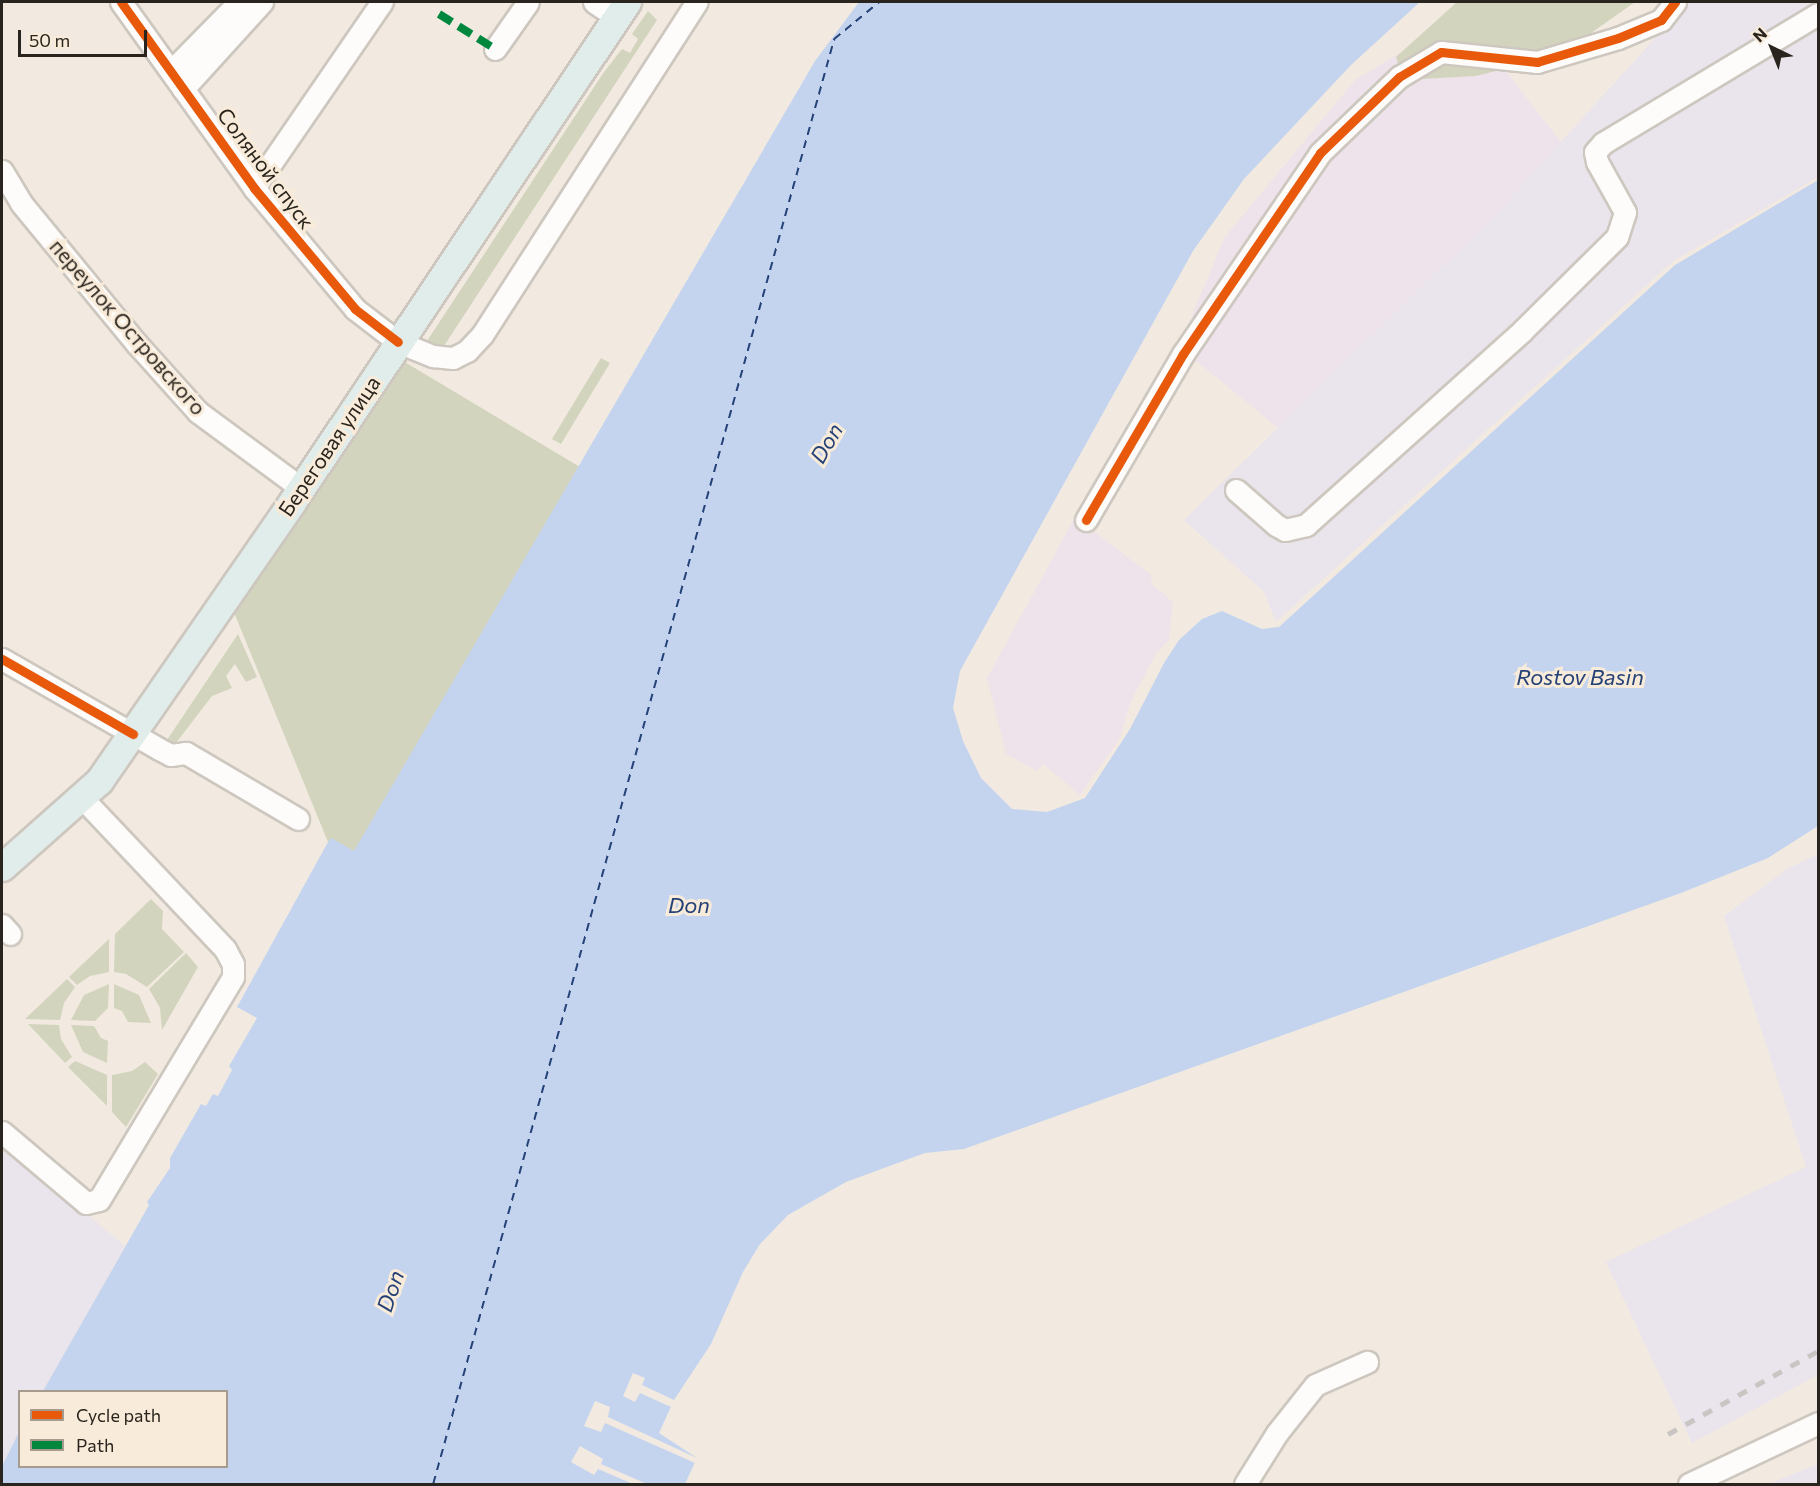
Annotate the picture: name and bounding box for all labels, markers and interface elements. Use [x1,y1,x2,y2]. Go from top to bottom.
scale bar [21,18,150,56]
north arrow [1742,18,1802,78]
text: N [1749,23,1770,46]
text: 50 m [29,29,70,51]
street label: Соляной спуск [212,103,320,233]
street label: переулок Островского [45,234,211,420]
street label: Береговая улица [273,371,385,521]
water label: Don [804,418,848,468]
water label: Rostov Basin [1516,664,1644,690]
water label: Don [668,892,710,918]
water label: Don [371,1267,409,1315]
legend [18,1390,228,1468]
text: Cycle path [76,1404,161,1426]
text: Path [76,1434,114,1456]

